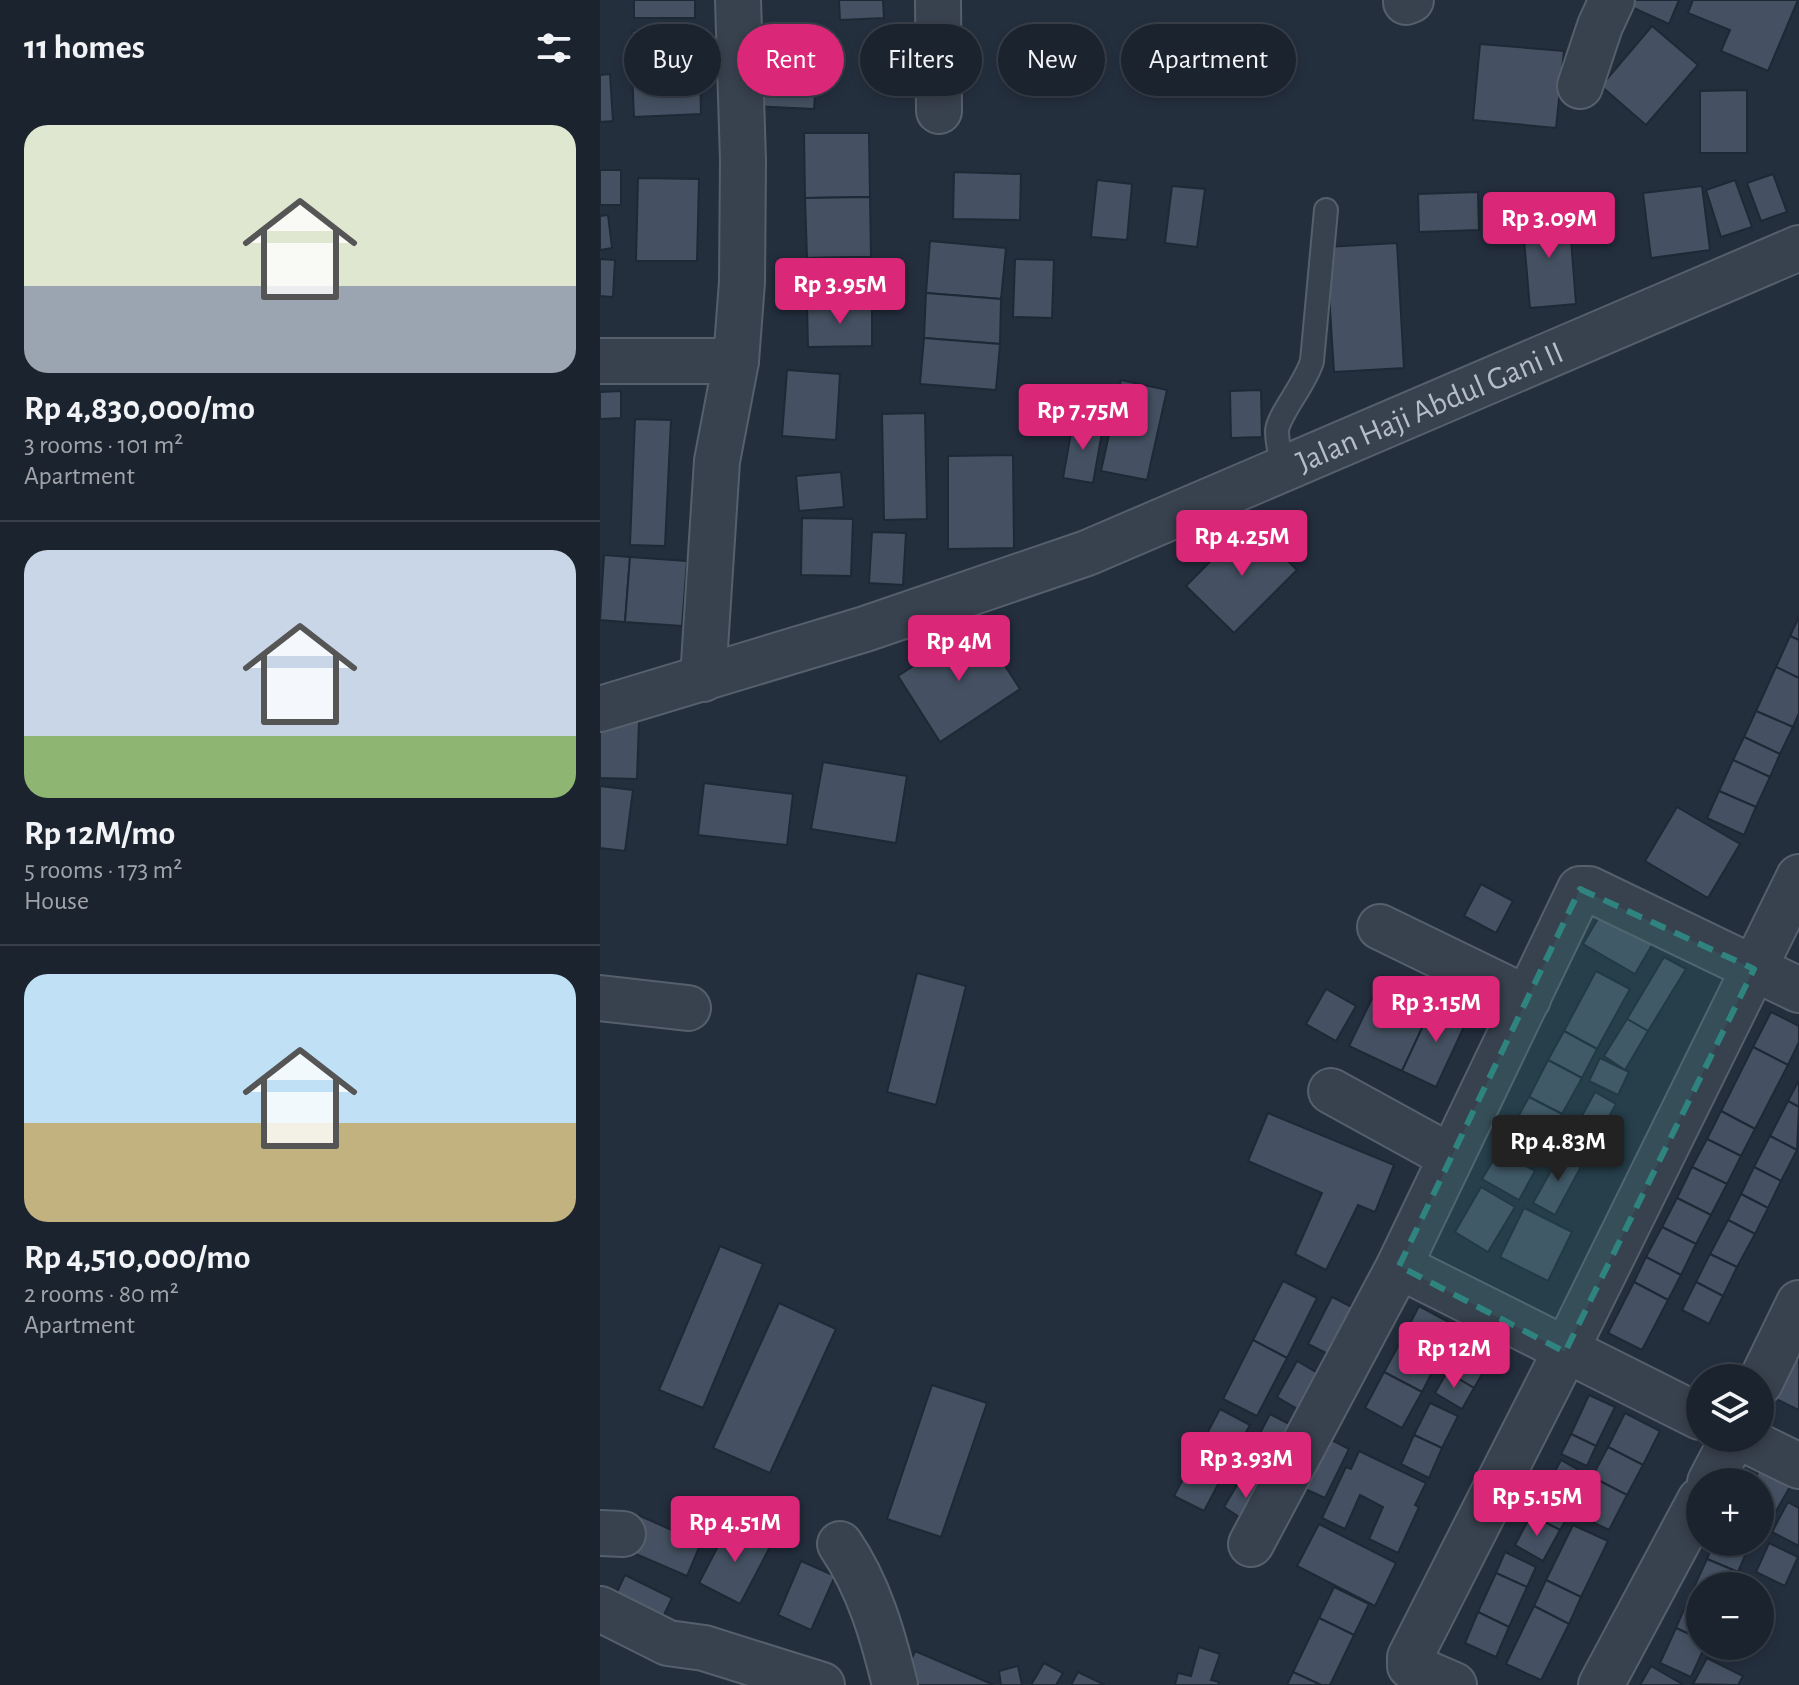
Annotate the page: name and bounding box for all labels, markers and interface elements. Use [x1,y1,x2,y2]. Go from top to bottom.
chip: Buy [624,24,721,96]
chip: Rent [737,24,844,96]
chip: Filters [860,24,982,96]
chip: New [998,24,1105,96]
chip: Apartment [1121,24,1296,96]
icon: filters [532,26,576,70]
text: 11 homes [24,31,145,65]
icon: home [228,177,372,321]
pin: Rp 3.09M [1466,192,1632,260]
text: Rp 3.09M [1501,205,1597,231]
pin: Rp 3.95M [757,258,923,326]
text: Rp 3.95M [793,271,887,297]
street label: Jalan Haji Abdul Gani II [1292,336,1568,478]
pin: Rp 7.75M [1000,384,1166,452]
text: Rp 4,830,000/mo [24,392,255,426]
text: Rp 7.75M [1037,397,1129,423]
text: 3 rooms · 101 m² [24,432,183,458]
text: Apartment [24,463,135,489]
pin: Rp 4.25M [1159,510,1325,578]
text: Rp 4.25M [1194,523,1290,549]
icon: home [228,602,372,746]
pin: Rp 4M [903,615,1015,683]
text: Rp 4M [926,628,992,654]
text: Rp 12M/mo [24,817,175,851]
text: 5 rooms · 173 m² [24,857,182,883]
text: House [24,888,89,914]
pin: Rp 3.15M [1353,976,1519,1044]
text: Rp 3.15M [1391,989,1481,1015]
icon: home [228,1026,372,1170]
pin: Rp 4.83M [1475,1115,1641,1183]
text: Rp 4.83M [1510,1128,1606,1154]
text: Rp 4,510,000/mo [24,1241,250,1275]
text: 2 rooms · 80 m² [24,1281,179,1307]
text: Apartment [24,1312,135,1338]
pin: Rp 12M [1389,1322,1519,1390]
text: Rp 12M [1417,1335,1491,1361]
map controls [1686,1364,1774,1660]
button: layers [1686,1364,1774,1452]
pin: Rp 3.93M [1163,1432,1329,1500]
text: Rp 3.93M [1199,1445,1293,1471]
button: + [1686,1468,1774,1556]
pin: Rp 5.15M [1454,1470,1620,1538]
text: Rp 5.15M [1492,1483,1582,1509]
pin: Rp 4.51M [652,1496,818,1564]
text: Rp 4.51M [689,1509,781,1535]
button: − [1686,1572,1774,1660]

